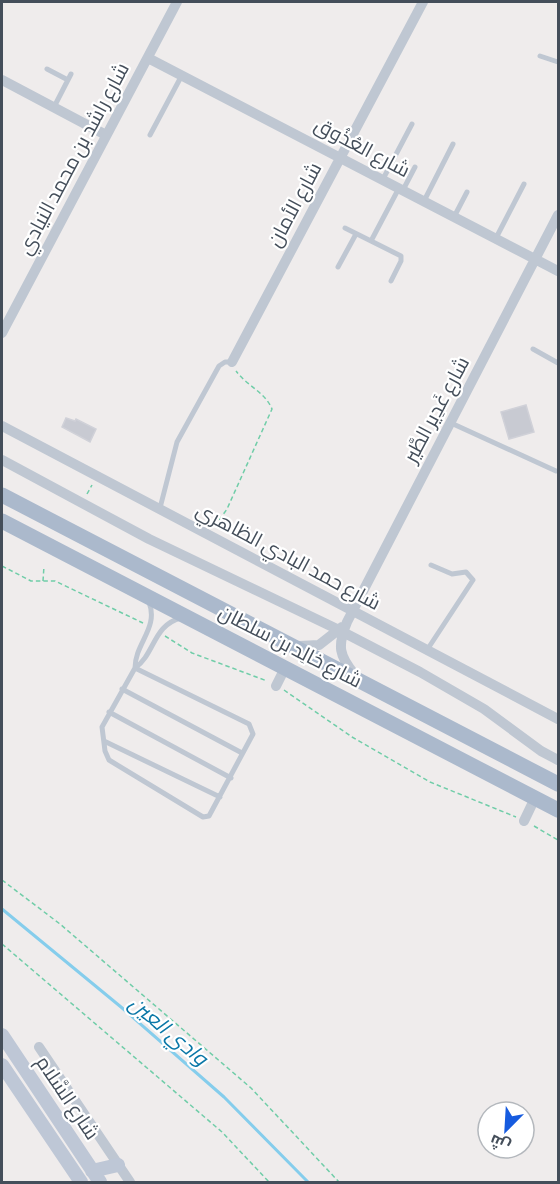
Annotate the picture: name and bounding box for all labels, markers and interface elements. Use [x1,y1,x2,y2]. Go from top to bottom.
street label: شارع راشد بن محمد النيادي [13,59,137,260]
street label: شارع العُذُوق [310,113,414,184]
street label: شارع الأمان [263,159,328,252]
street label: شارع غَدِير الطَّير [399,353,476,469]
street label: شارع حمد البادي الظاهري [190,498,384,618]
street label: شارع خالِد بن سلطان [214,601,366,694]
water label: وادي العين [121,991,214,1075]
street label: شارع السَّلام [29,1052,104,1145]
north arrow [476,1100,536,1160]
text: ش [487,1129,514,1155]

